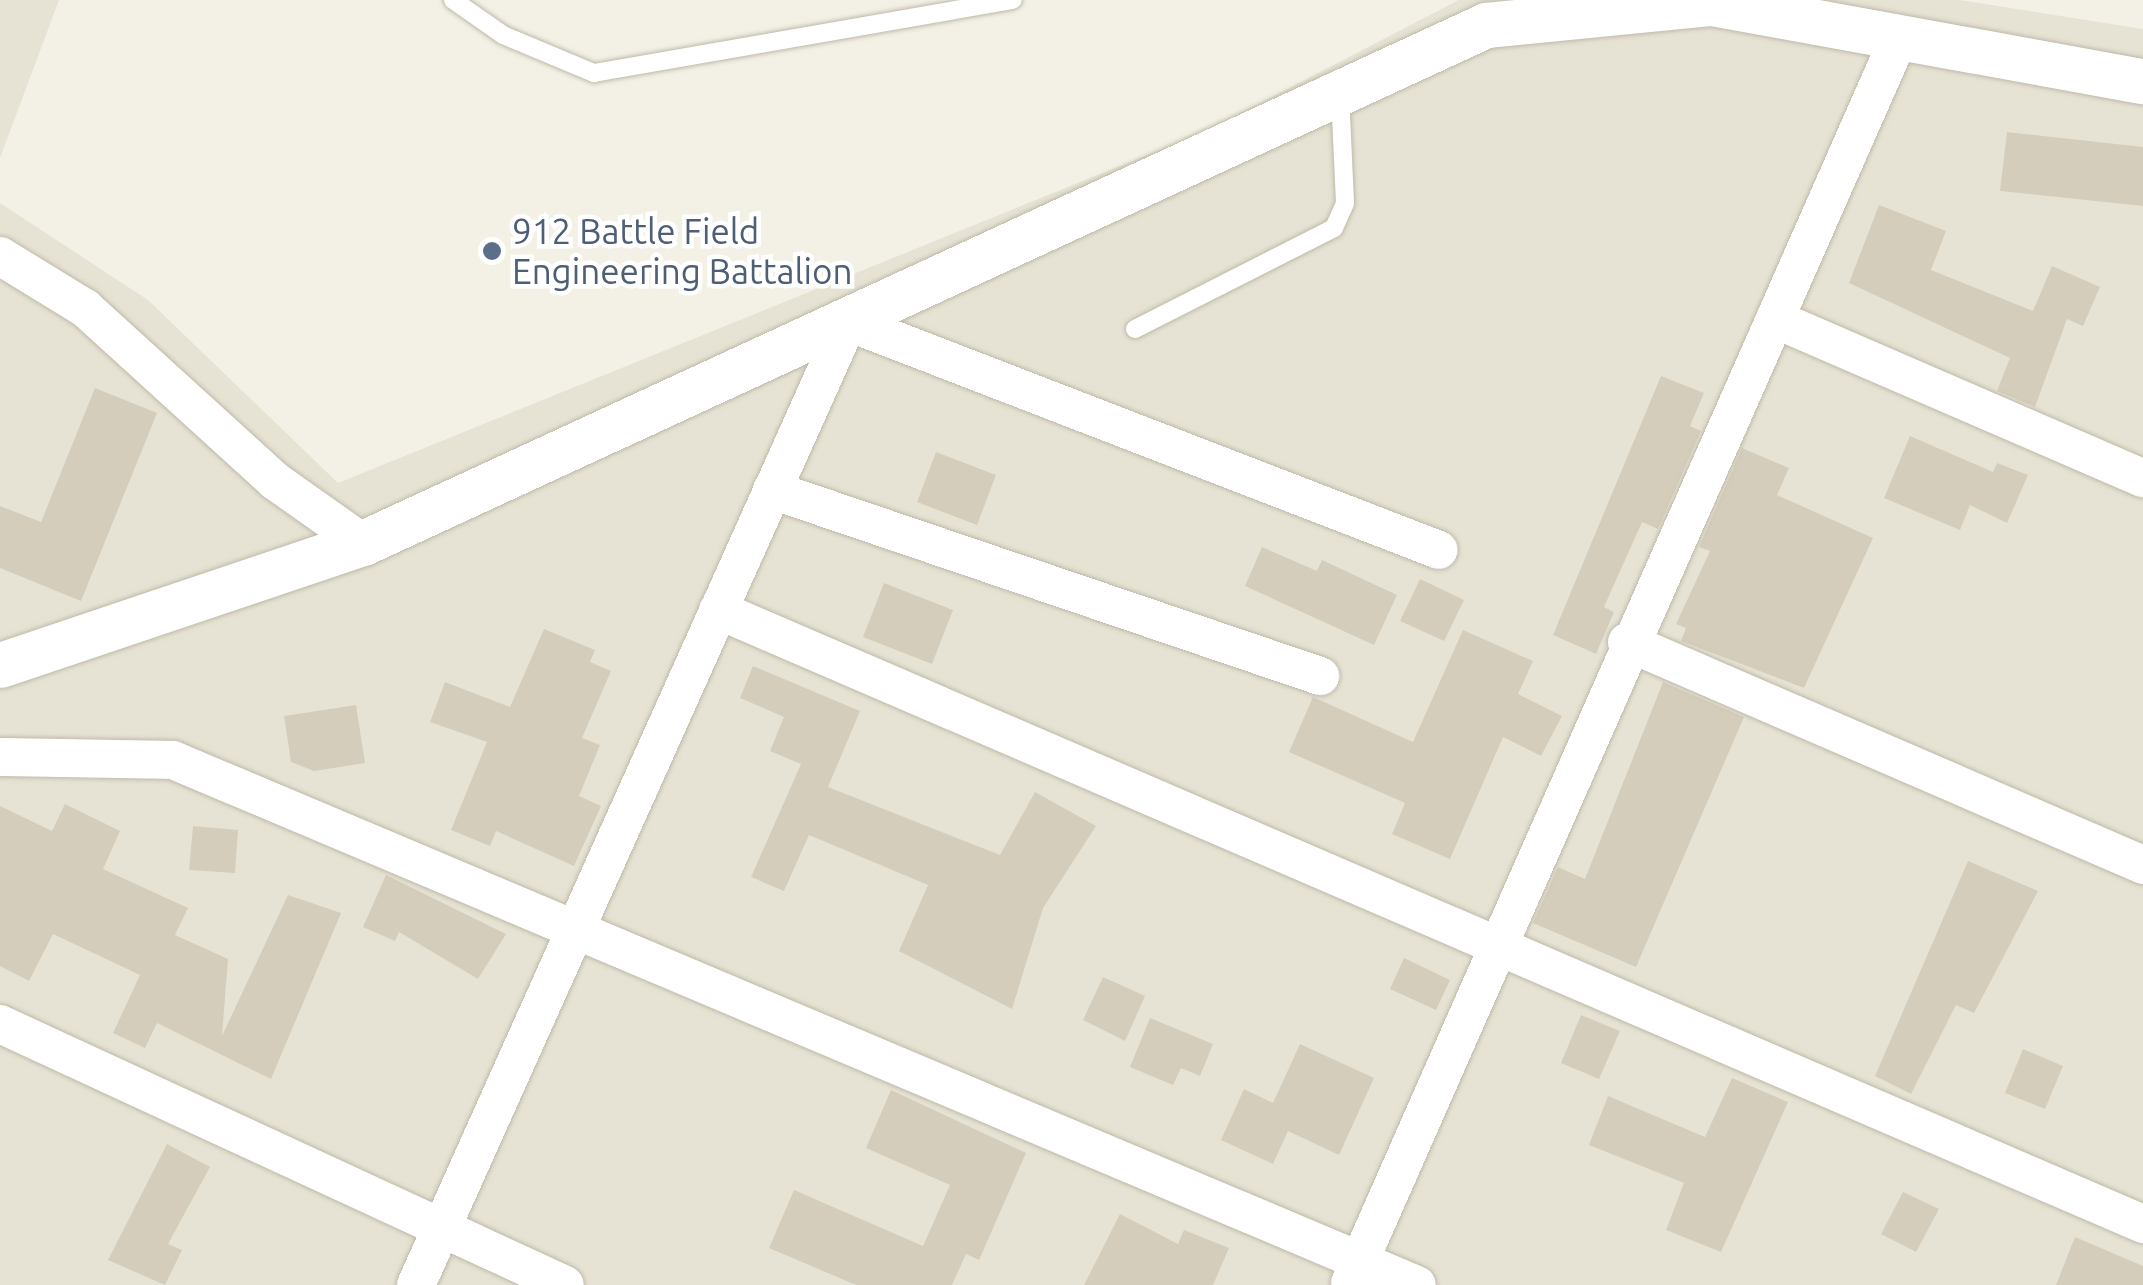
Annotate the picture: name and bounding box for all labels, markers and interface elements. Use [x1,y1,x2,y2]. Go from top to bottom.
place label: 912 Battle Field Engineering Battalion [512,210,853,292]
marker: 912 Battle Field Engineering Battalion [481,240,503,262]

